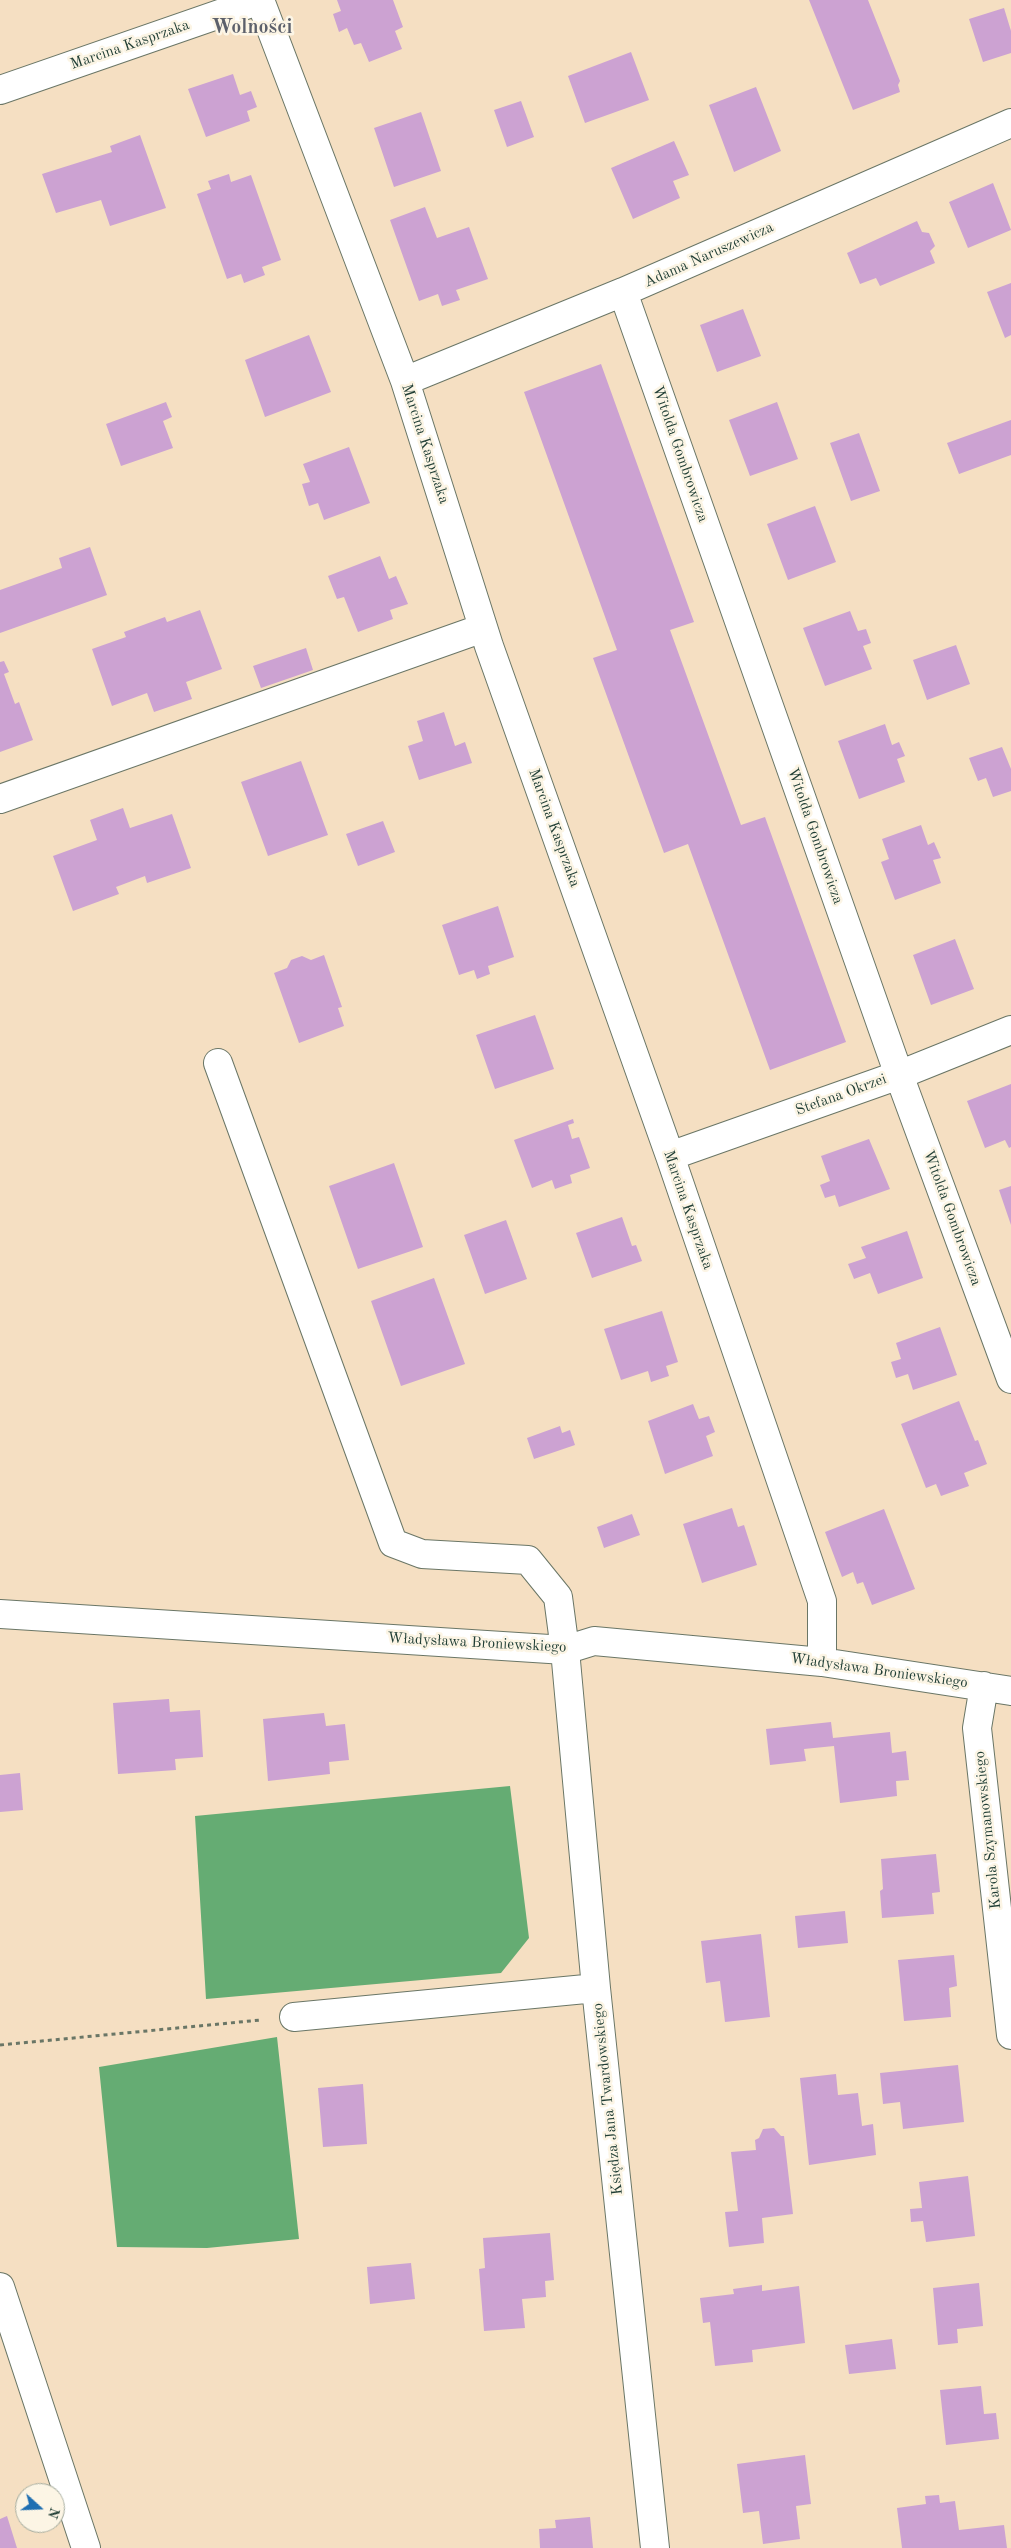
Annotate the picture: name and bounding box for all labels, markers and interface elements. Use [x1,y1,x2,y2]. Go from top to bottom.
street label: Marcina Kasprzaka [68,16,192,74]
district label: Wolności [212,16,292,40]
street label: Adama Naruszewicza [642,218,776,292]
street label: Marcina Kasprzaka [397,382,453,506]
street label: Witolda Gombrowicza [648,383,712,525]
street label: Witolda Gombrowicza [783,765,847,907]
street label: Marcina Kasprzaka [524,766,584,890]
street label: Stefana Okrzei [793,1070,889,1120]
street label: Marcina Kasprzaka [659,1148,717,1272]
street label: Witolda Gombrowicza [919,1148,985,1288]
street label: Władysława Broniewskiego [387,1629,567,1657]
street label: Władysława Broniewskiego [789,1650,969,1692]
street label: Karola Szymanowskiego [971,1750,1005,1910]
street label: Księdza Jana Twardowskiego [589,2002,627,2196]
north arrow [15,2483,65,2533]
text: N [45,2505,62,2520]

